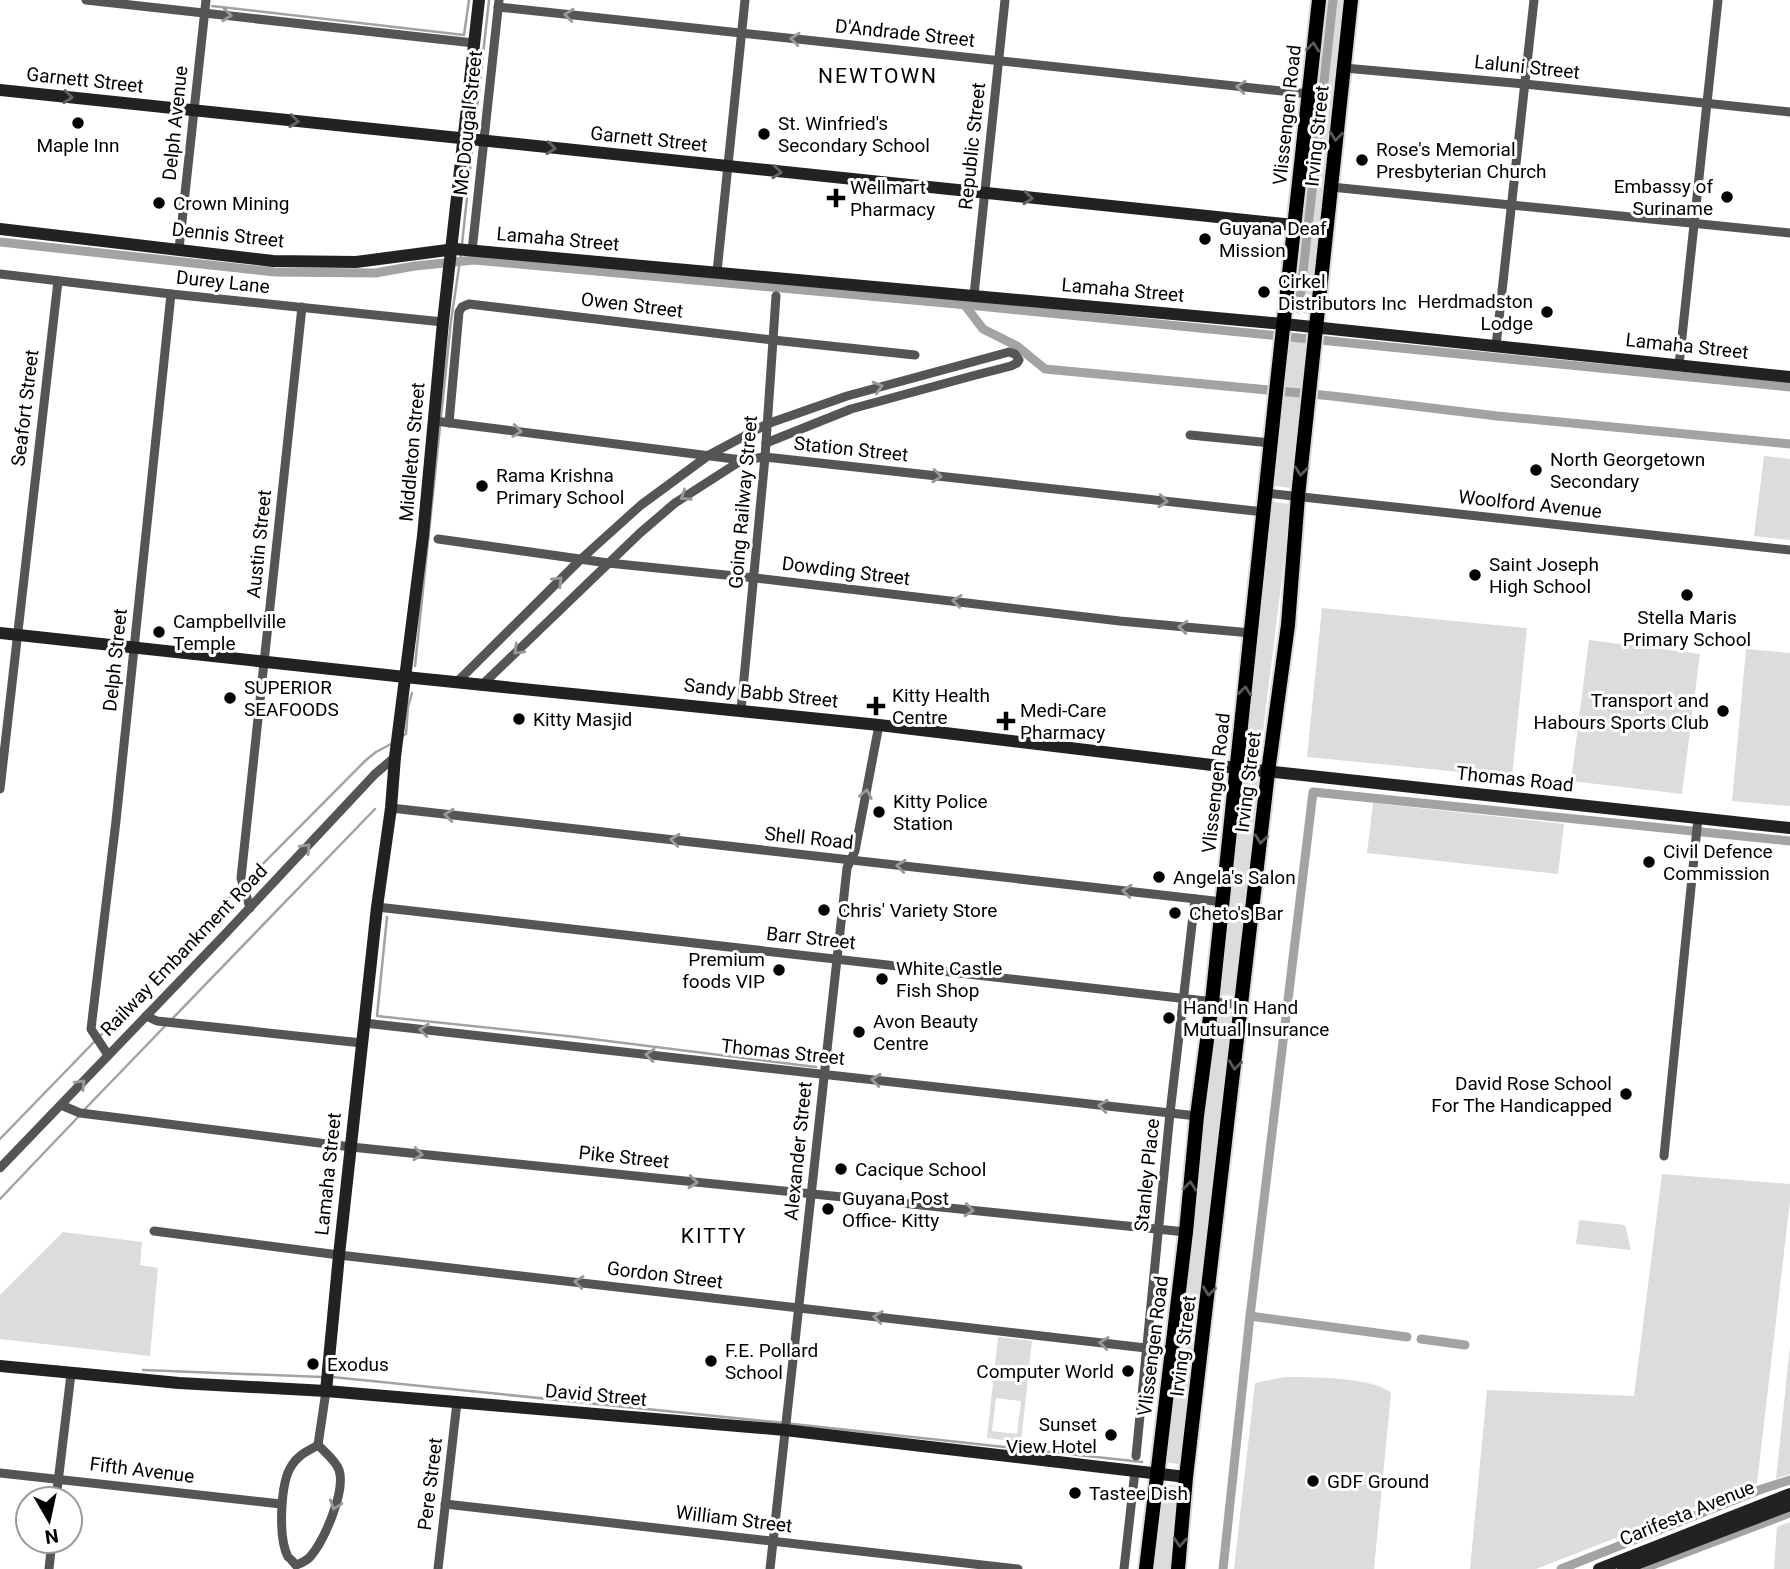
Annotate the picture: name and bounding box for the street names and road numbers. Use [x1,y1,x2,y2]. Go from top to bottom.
street label: D'Andrade Street [834,14,976,52]
street label: Vlissengen Road [1268,44,1306,186]
street label: Mc Dougal Street [449,49,487,197]
street label: Laluni Street [1473,50,1581,84]
street label: Garnett Street [25,62,145,98]
street label: Delph Avenue [158,65,192,181]
street label: Republic Street [954,81,990,211]
street label: Irving Street [1300,84,1334,188]
street label: Garnett Street [589,121,709,157]
street label: Dennis Street [171,218,285,252]
street label: Lamaha Street [496,222,620,256]
street label: Durey Lane [175,266,271,298]
street label: Lamaha Street [1061,273,1185,307]
street label: Owen Street [580,287,684,323]
street label: Lamaha Street [1625,328,1749,364]
street label: Seafort Street [6,348,44,468]
street label: Middleton Street [394,381,430,523]
street label: Going Railway Street [724,414,762,590]
street label: Station Street [793,432,909,466]
street label: Woolford Avenue [1457,485,1603,523]
street label: Austin Street [242,489,276,599]
street label: Dowding Street [781,552,911,590]
street label: Delph Street [98,608,132,712]
street label: Sandy Babb Street [683,673,839,713]
street label: Vlissengen Road [1197,712,1235,854]
street label: Irving Street [1230,730,1266,834]
street label: Thomas Road [1455,761,1575,797]
street label: Shell Road [763,822,855,854]
street label: Railway Embankment Road [96,859,272,1041]
street label: Barr Street [765,922,857,954]
street label: Thomas Street [720,1034,846,1070]
street label: Alexander Street [779,1080,817,1222]
street label: Lamaha Street [310,1112,346,1236]
street label: Stanley Place [1130,1117,1164,1233]
street label: Pike Street [578,1141,670,1173]
street label: Gordon Street [606,1256,724,1294]
street label: Vlissengen Road [1133,1275,1173,1417]
street label: Irving Street [1165,1294,1201,1398]
street label: David Street [544,1379,648,1411]
street label: Pere Street [413,1436,447,1532]
street label: Fifth Avenue [88,1452,196,1488]
street label: Carifesta Avenue [1616,1475,1758,1551]
street label: William Street [674,1500,794,1538]

